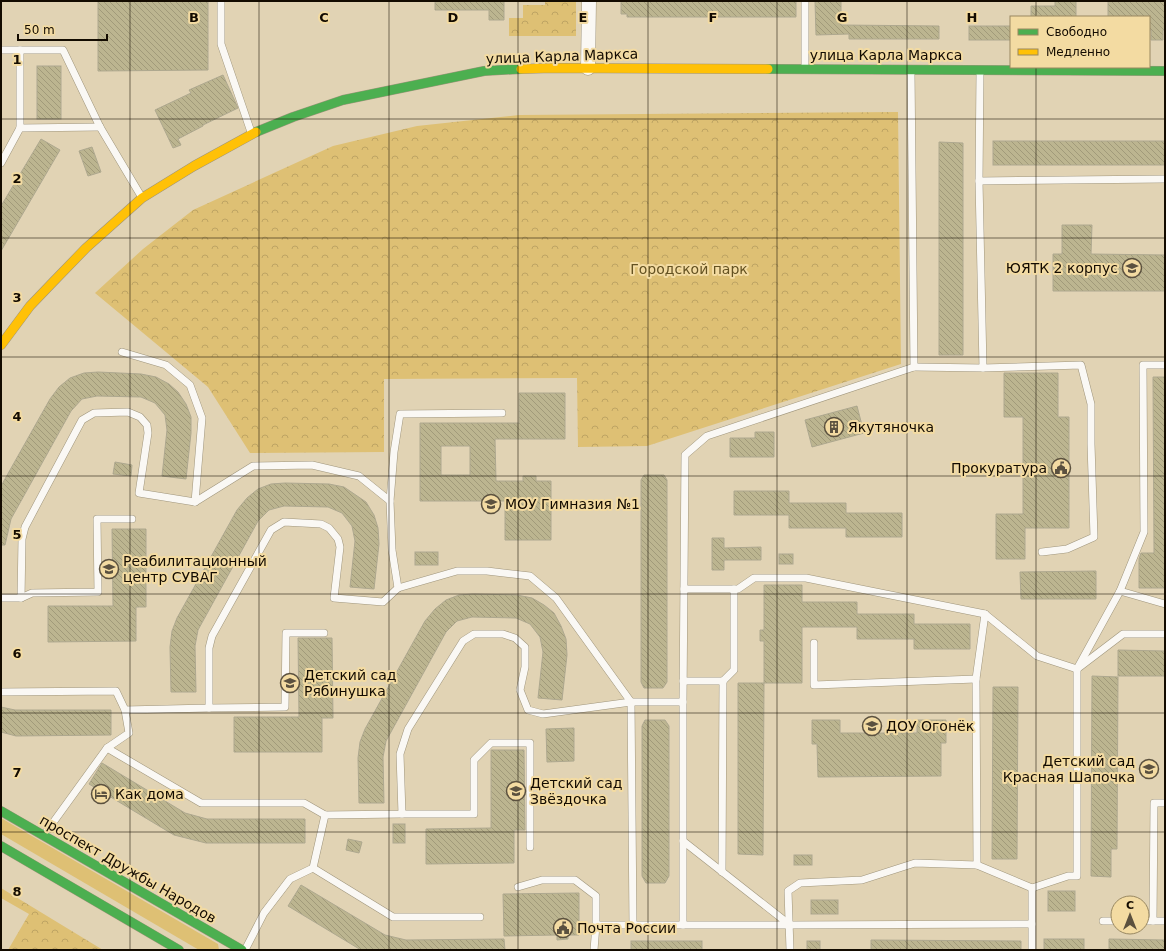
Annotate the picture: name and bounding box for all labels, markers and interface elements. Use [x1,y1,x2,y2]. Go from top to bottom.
text: B [189,10,199,25]
text: C [319,10,329,25]
text: D [448,10,459,25]
text: E [579,10,587,25]
text: F [709,10,717,25]
text: G [837,10,847,25]
text: H [967,10,977,25]
scale bar [18,16,107,42]
legend [1010,16,1150,68]
text: 50 m [24,23,55,37]
text: Свободно [1046,25,1107,39]
street label: улица Карла Маркса [485,45,639,67]
text: Медленно [1046,45,1110,59]
street label: улица Карла Маркса [810,47,962,63]
text: 1 [12,52,22,67]
text: 2 [12,171,22,186]
school or university icon: ЮЯТК 2 корпус [1121,257,1143,279]
place label: ЮЯТК 2 корпус [1006,260,1118,276]
park label: Городской парк [630,261,748,277]
text: 3 [12,290,22,305]
text: 4 [12,409,22,424]
building icon: Якутяночка [823,416,845,438]
place label: Якутяночка [848,419,934,435]
public building icon: Прокуратура [1050,457,1072,479]
place label: Прокуратура [951,460,1047,476]
school or university icon: МОУ Гимназия №1 [480,493,502,515]
place label: МОУ Гимназия №1 [505,496,640,512]
text: 5 [12,527,22,542]
place label: Реабилитационный центр СУВАГ [123,553,267,585]
school or university icon: Реабилитационный центр СУВАГ [98,558,120,580]
text: 6 [12,646,22,661]
place label: Детский сад Рябинушка [304,667,396,699]
school or university icon: Детский сад Рябинушка [279,672,301,694]
school or university icon: ДОУ Огонёк [861,715,883,737]
place label: ДОУ Огонёк [886,718,974,734]
place label: Детский сад Красная Шапочка [1003,753,1135,785]
school or university icon: Детский сад Красная Шапочка [1138,758,1160,780]
text: 7 [12,765,22,780]
place label: Детский сад Звёздочка [530,775,622,807]
school or university icon: Детский сад Звёздочка [505,780,527,802]
hotel icon: Как дома [90,783,112,805]
place label: Как дома [115,786,184,802]
street label: проспект Дружбы Народов [37,812,219,926]
text: 8 [12,884,22,899]
north arrow [1110,895,1150,935]
text: С [1126,899,1134,912]
public building icon: Почта России [552,917,574,939]
place label: Почта России [577,920,676,936]

